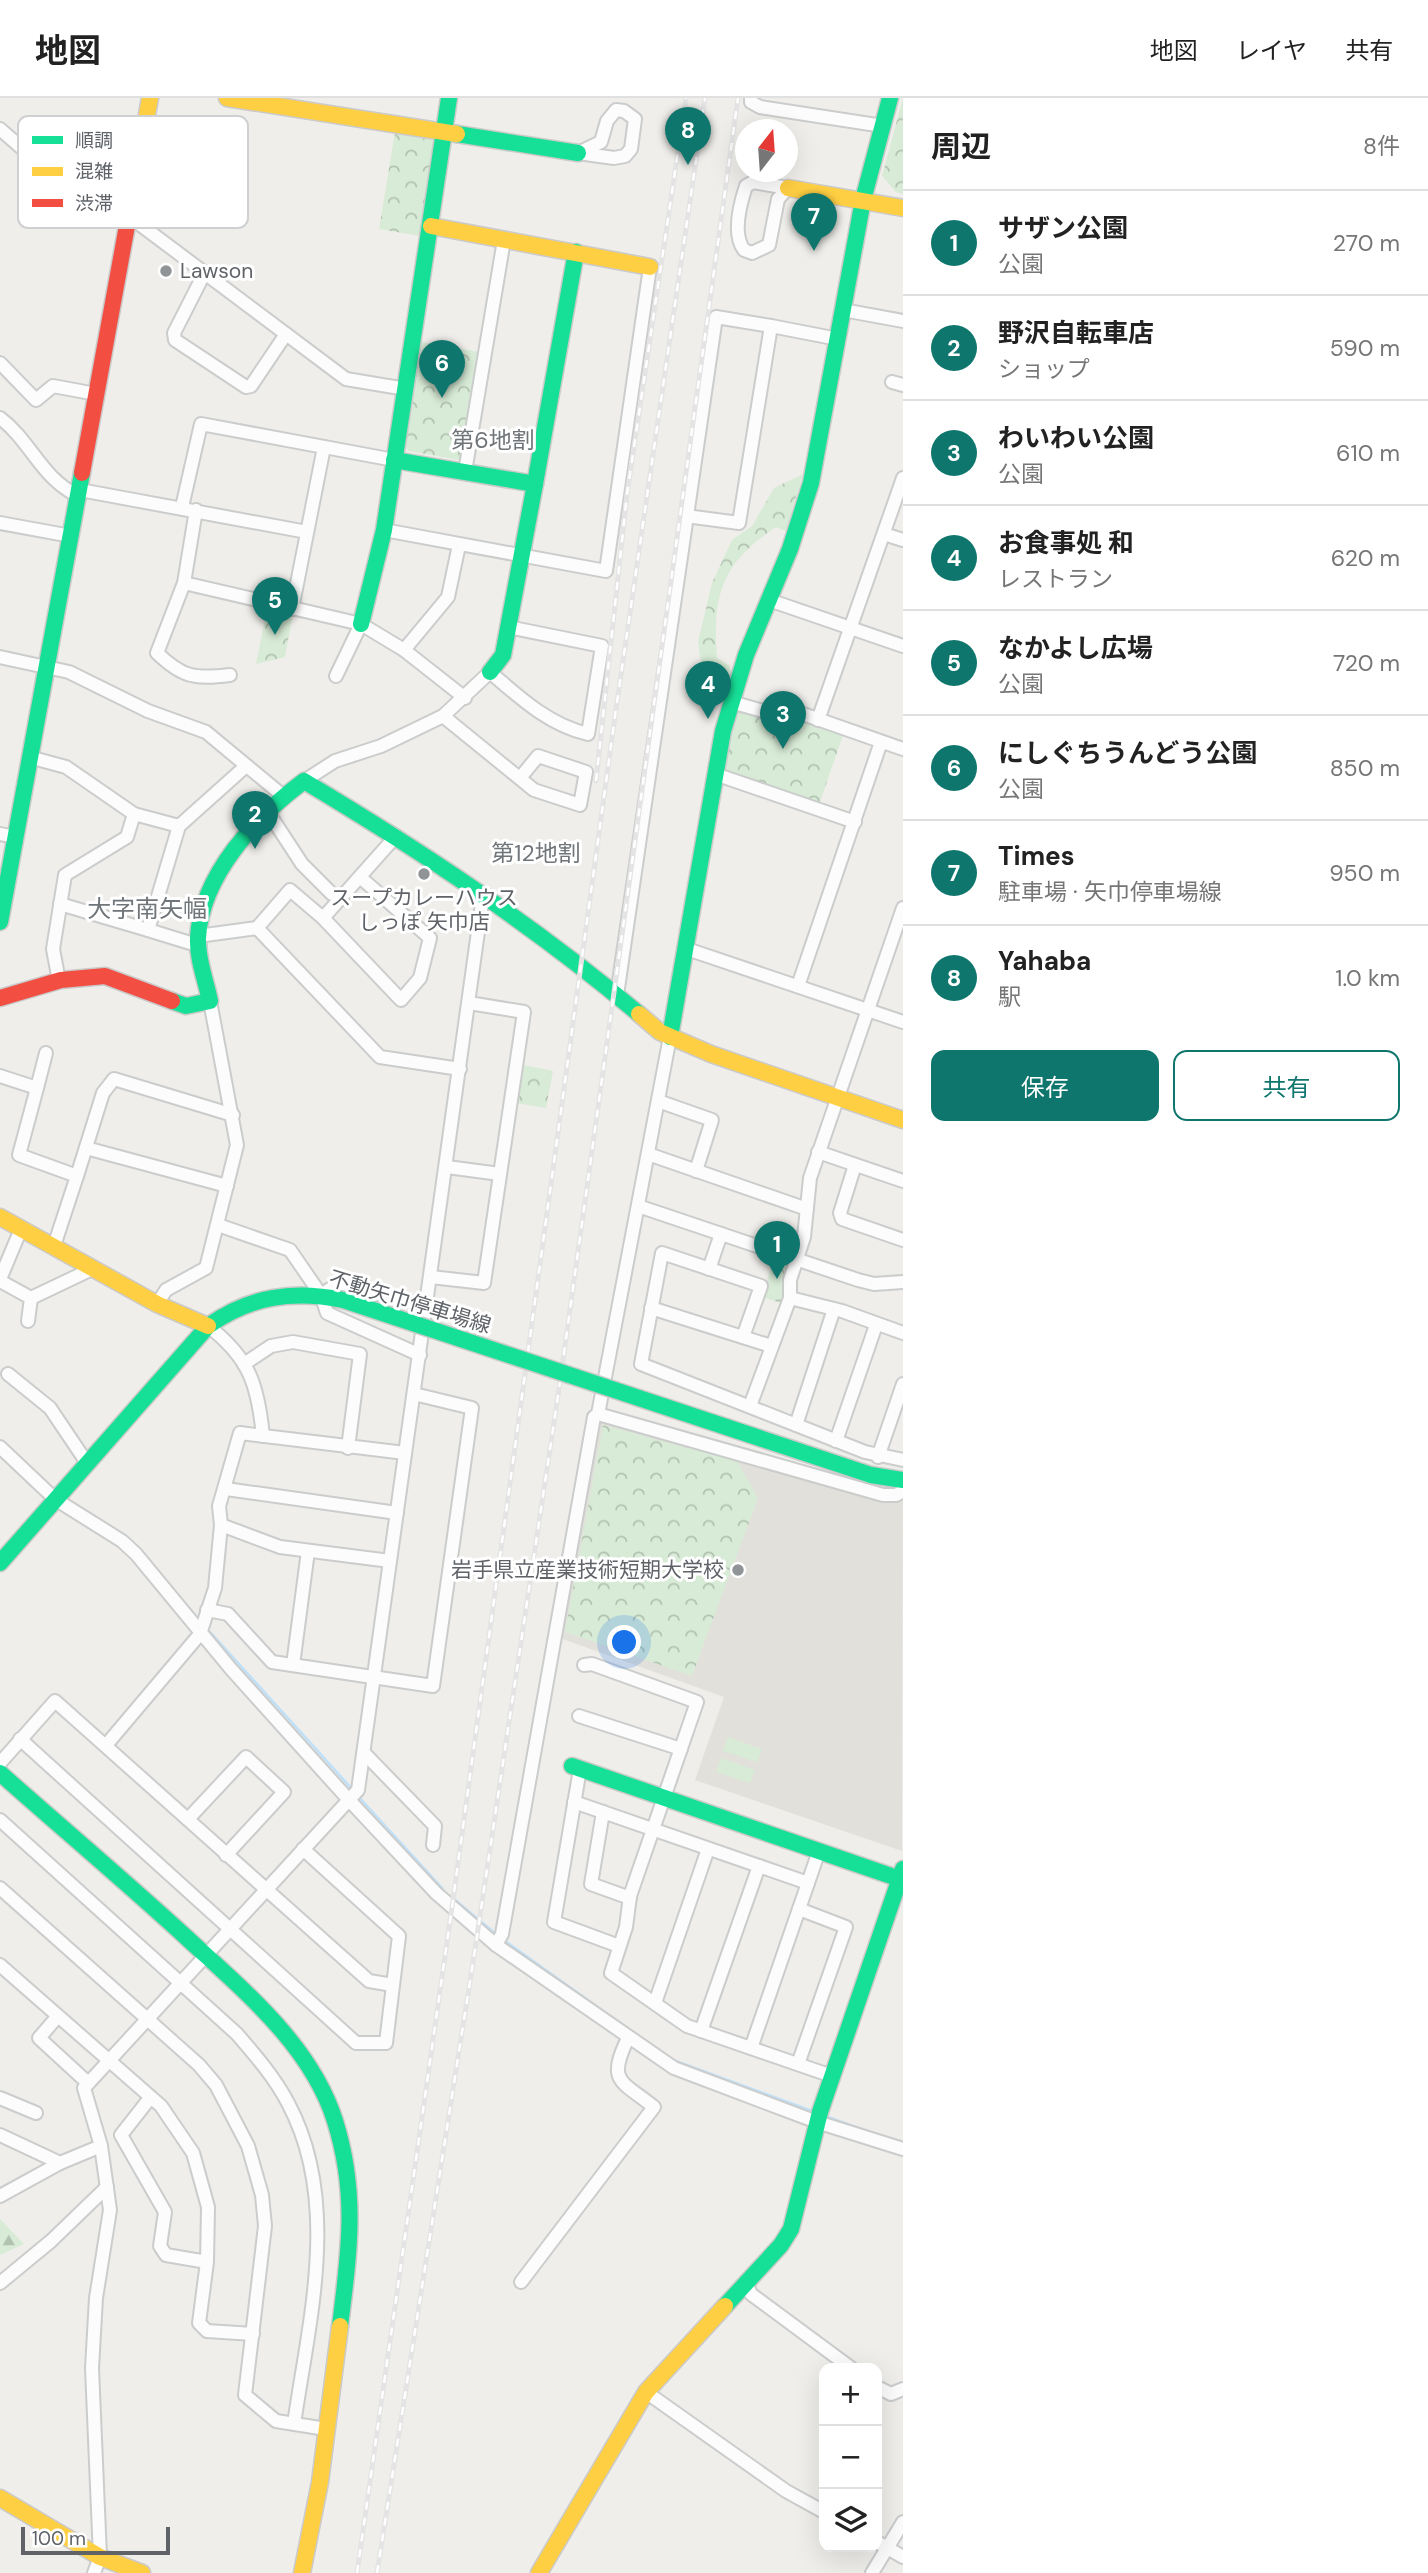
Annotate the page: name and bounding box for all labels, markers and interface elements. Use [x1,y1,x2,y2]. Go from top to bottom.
text: 地図 [35,29,101,72]
text: 地図 [1150,35,1198,66]
text: レイヤ [1236,35,1307,66]
text: 共有 [1345,35,1393,66]
pin: 8 [665,107,711,165]
legend [18,116,248,228]
north arrow [735,119,798,182]
text: 周辺 [931,127,991,166]
text: 順調 [75,128,113,153]
text: 8件 [1363,131,1400,161]
text: 混雑 [75,159,113,184]
text: 渋滞 [75,191,113,216]
pin: 7 [791,193,837,251]
text: サザン公園 [998,211,1128,245]
text: 1 [950,228,958,258]
text: 270 m [1333,228,1400,258]
text: 公園 [998,249,1044,279]
place label: Lawson [180,257,253,285]
marker: Lawson [158,263,174,279]
text: 野沢自転車店 [998,316,1154,350]
text: 2 [947,333,961,363]
text: 590 m [1330,333,1400,363]
pin: 6 [419,340,465,398]
text: ショップ [998,354,1090,384]
text: わいわい公園 [998,421,1154,455]
district label: 第6地割 [451,425,535,455]
text: 3 [947,438,961,468]
text: 610 m [1336,438,1400,468]
text: 公園 [998,459,1044,489]
text: お食事処 和 [998,526,1134,560]
text: 4 [947,543,961,573]
text: 620 m [1331,543,1400,573]
text: レストラン [998,564,1113,594]
pin: 5 [252,577,298,635]
text: なかよし広場 [998,631,1153,665]
text: 5 [947,648,961,678]
text: 720 m [1333,648,1400,678]
pin: 4 [685,661,731,719]
text: 公園 [998,669,1044,699]
pin: 3 [760,691,806,749]
text: にしぐちうんどう公園 [998,736,1257,770]
text: 6 [947,753,961,783]
text: 850 m [1330,753,1400,783]
text: 公園 [998,774,1044,804]
pin: 2 [232,791,278,849]
district label: 第12地割 [491,838,581,868]
text: Times [998,839,1075,873]
text: 7 [948,858,960,888]
text: 950 m [1329,858,1400,888]
marker: スープカレーハウス しっぽ 矢巾店 [416,866,432,882]
text: 駐車場 · 矢巾停車場線 [998,877,1222,907]
place label: スープカレーハウス しっぽ 矢巾店 [330,884,518,936]
district label: 大字南矢幅 [87,893,207,924]
text: Yahaba [998,944,1091,978]
text: 8 [947,963,961,993]
text: 1.0 km [1335,963,1400,993]
text: 駅 [998,982,1021,1012]
button: 保存 [931,1050,1159,1121]
button: 共有 [1173,1050,1400,1121]
pin: 1 [754,1221,800,1279]
street label: 不動矢巾停車場線 [326,1264,494,1340]
place label: 岩手県立産業技術短期大学校 [451,1556,724,1584]
marker: 岩手県立産業技術短期大学校 [730,1562,746,1578]
your location [607,1625,641,1659]
map controls [819,2363,882,2552]
button: + [819,2363,882,2426]
button: − [819,2426,882,2489]
button: layers [819,2489,882,2552]
scale bar [21,2524,170,2556]
text: 100 m [32,2526,86,2551]

